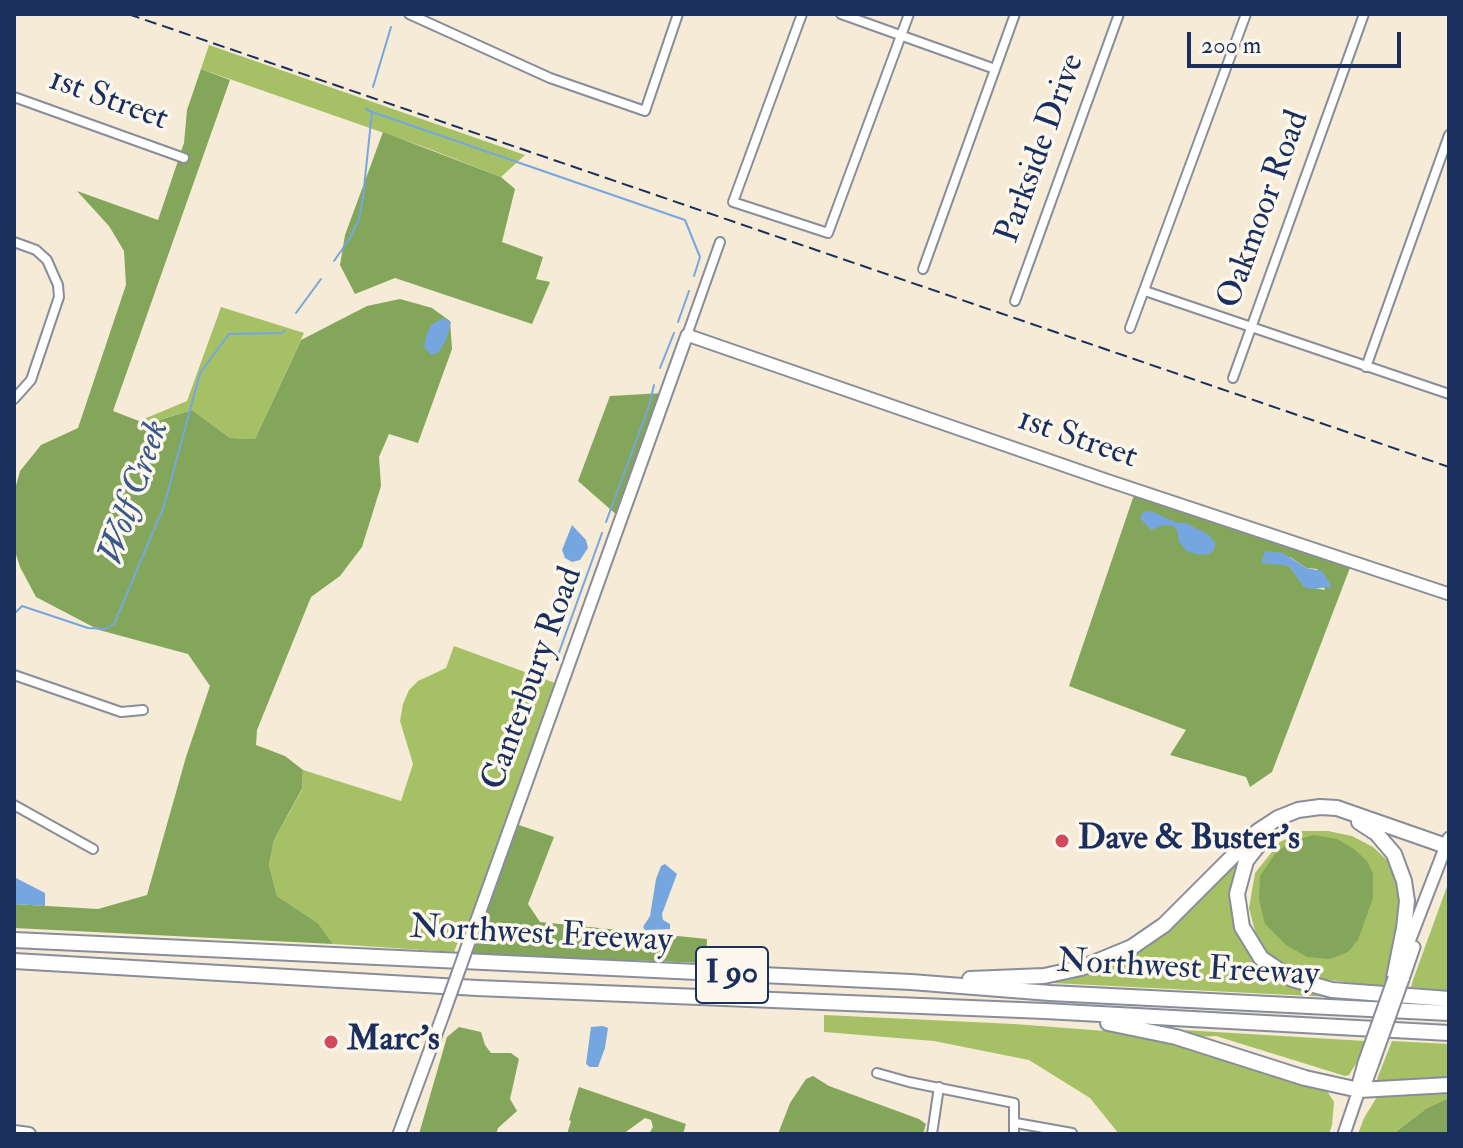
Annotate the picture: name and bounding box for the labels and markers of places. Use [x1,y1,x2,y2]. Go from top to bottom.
place label: Dave & Buster's [1078,821,1300,861]
marker: Dave & Buster's [1053,832,1071,850]
place label: Marc's [347,1022,440,1062]
marker: Marc's [322,1033,340,1051]

